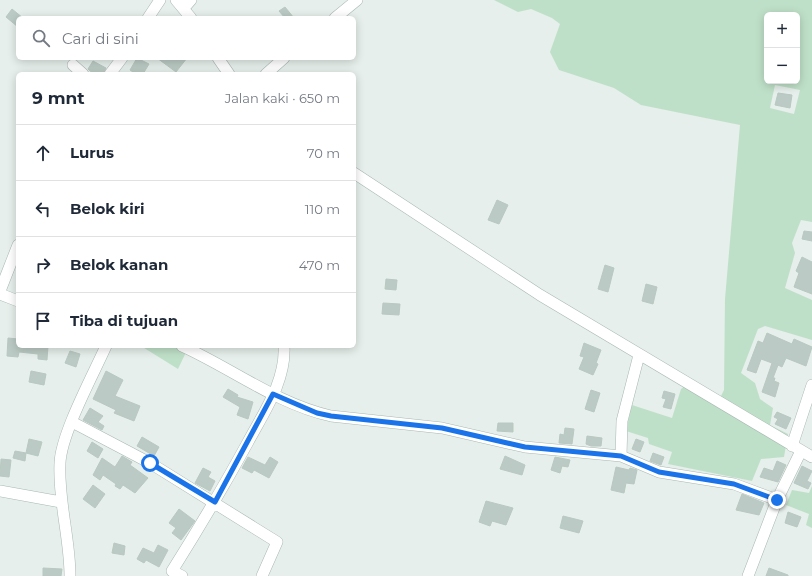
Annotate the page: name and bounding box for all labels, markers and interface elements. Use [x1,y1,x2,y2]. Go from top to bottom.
map controls [764,12,800,84]
button: + [764,12,800,48]
search box [16,16,356,60]
icon: search [30,27,52,49]
text: Cari di sini [62,29,139,48]
button: − [764,48,800,84]
text: 9 mnt [32,88,85,108]
text: Jalan kaki · 650 m [225,90,340,106]
icon: ahead [32,142,54,164]
text: Lurus [70,143,114,162]
text: 70 m [307,145,340,161]
icon: left [32,198,54,220]
text: Belok kiri [70,199,145,218]
text: 110 m [305,201,340,217]
icon: right [32,254,54,276]
text: Belok kanan [70,255,168,274]
text: 470 m [299,257,340,273]
icon: arrive [32,310,54,332]
text: Tiba di tujuan [70,311,178,330]
route start [141,454,159,472]
route end [768,491,786,509]

